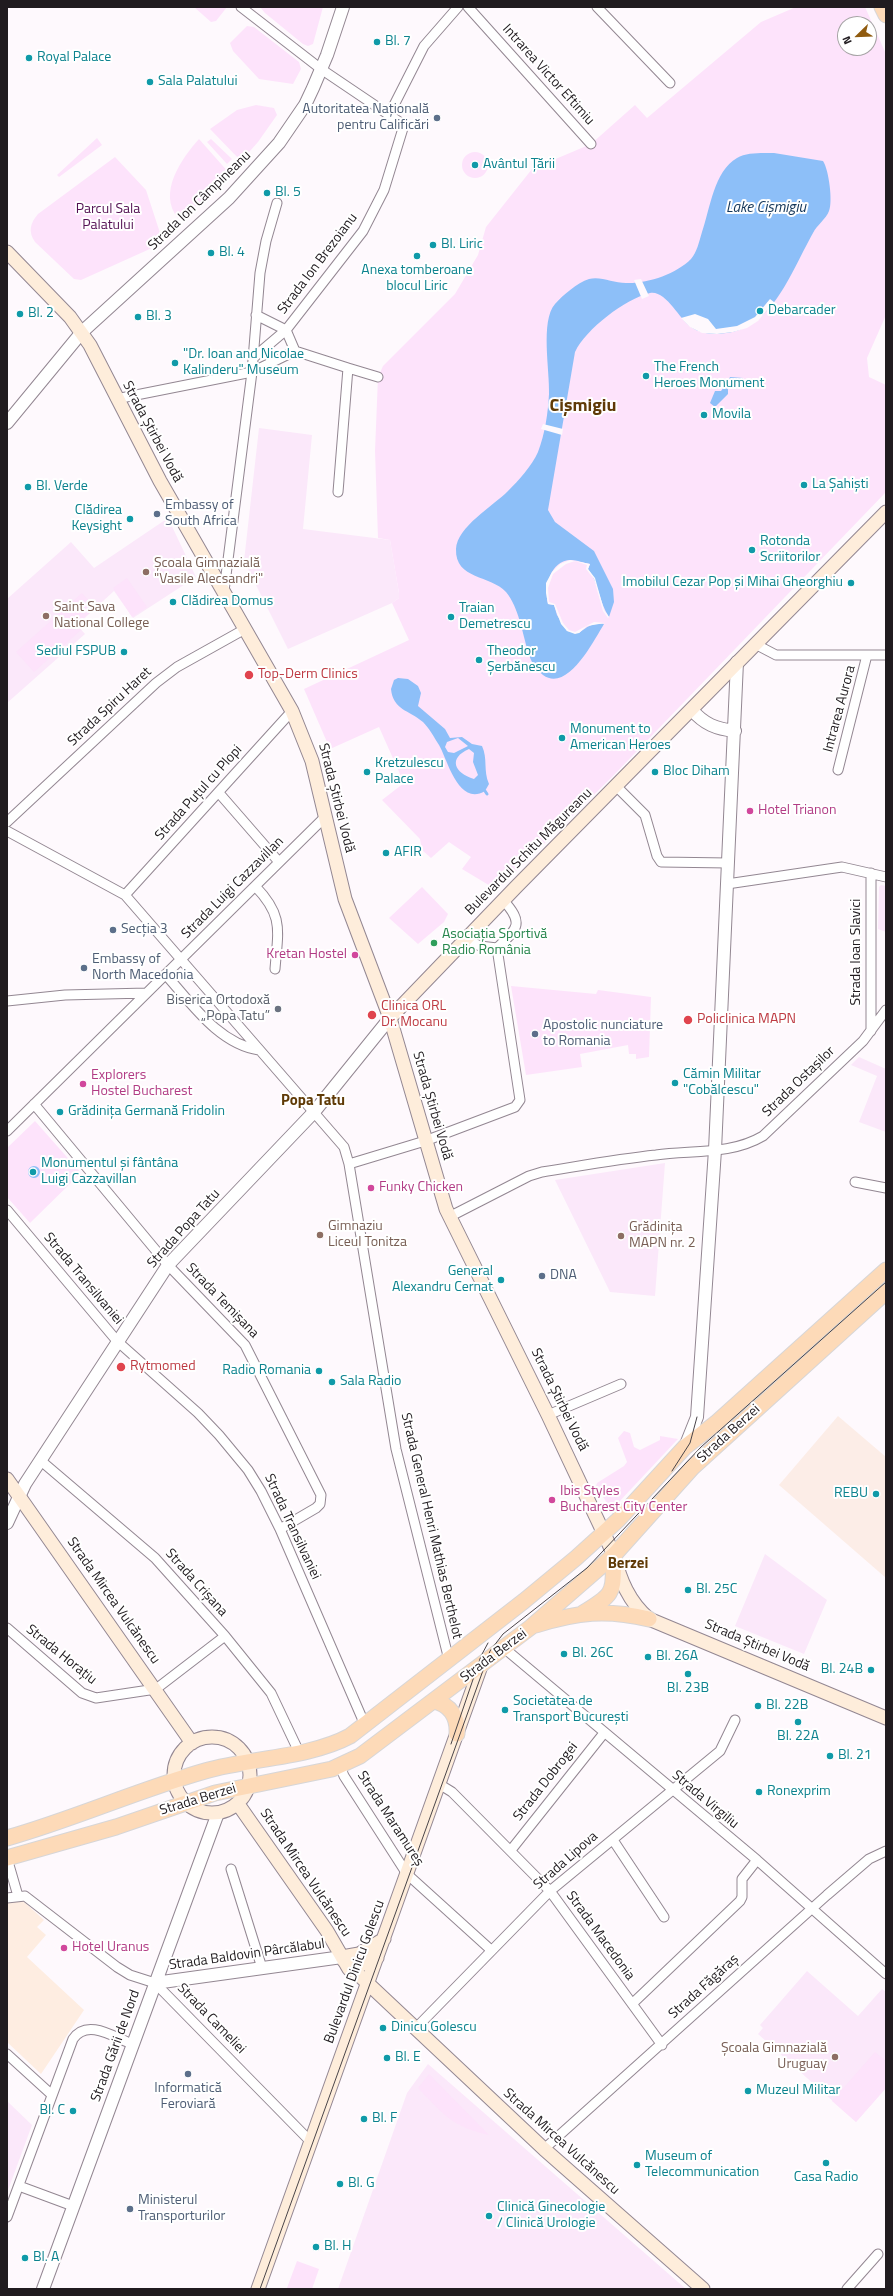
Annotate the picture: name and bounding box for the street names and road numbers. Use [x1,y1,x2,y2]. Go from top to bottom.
street label: Intrarea Victor Eftimiu [498,21,598,129]
street label: Strada Ion Câmpineanu [145,148,255,254]
street label: Strada Ion Brezoianu [275,210,361,318]
street label: Strada Știrbei Vodă [118,379,186,485]
street label: Strada Spiru Haret [65,664,155,750]
street label: Intrarea Aurora [820,664,860,754]
street label: Strada Puțul cu Plopi [152,742,246,844]
street label: Strada Știrbei Vodă [314,742,358,854]
street label: Bulevardul Schitu Măgureanu [462,785,596,919]
street label: Strada Luigi Cazzavillan [179,834,287,942]
street label: Strada Ioan Slavici [849,899,865,1005]
street label: Strada Ostașilor [759,1043,839,1121]
street label: Strada Știrbei Vodă [408,1050,456,1162]
street label: Strada Popa Tatu [144,1186,224,1272]
street label: Strada Transilvaniei [40,1230,126,1328]
street label: Strada Temișana [182,1260,262,1342]
street label: Strada Știrbei Vodă [527,1346,591,1454]
street label: Strada Berzei [694,1401,764,1467]
street label: Strada General Henri Mathias Berthelot [397,1411,465,1641]
street label: Strada Transilvaniei [260,1472,324,1582]
street label: Strada Mircea Vulcănescu [63,1534,163,1668]
street label: Strada Crișana [161,1546,231,1620]
street label: Strada Știrbei Vodă [702,1616,812,1676]
street label: Strada Horațiu [22,1621,100,1689]
street label: Strada Berzei [458,1626,530,1686]
street label: Strada Dobrogei [510,1739,582,1825]
street label: Strada Virgiliu [668,1767,742,1833]
street label: Strada Maramureș [353,1768,427,1870]
street label: Strada Berzei [158,1780,238,1820]
street label: Strada Mircea Vulcănescu [256,1806,354,1940]
street label: Strada Lipova [530,1828,602,1894]
street label: Strada Macedonia [562,1888,638,1984]
street label: Bulevardul Dinicu Golescu [321,1898,389,2046]
street label: Strada Baldovin Pârcălabul [168,1936,326,1974]
street label: Strada Făgăraș [666,1951,742,2023]
street label: Strada Cameliei [173,1980,249,2058]
street label: Strada Gării de Nord [88,1988,144,2104]
street label: Strada Mircea Vulcănescu [499,2085,623,2199]

